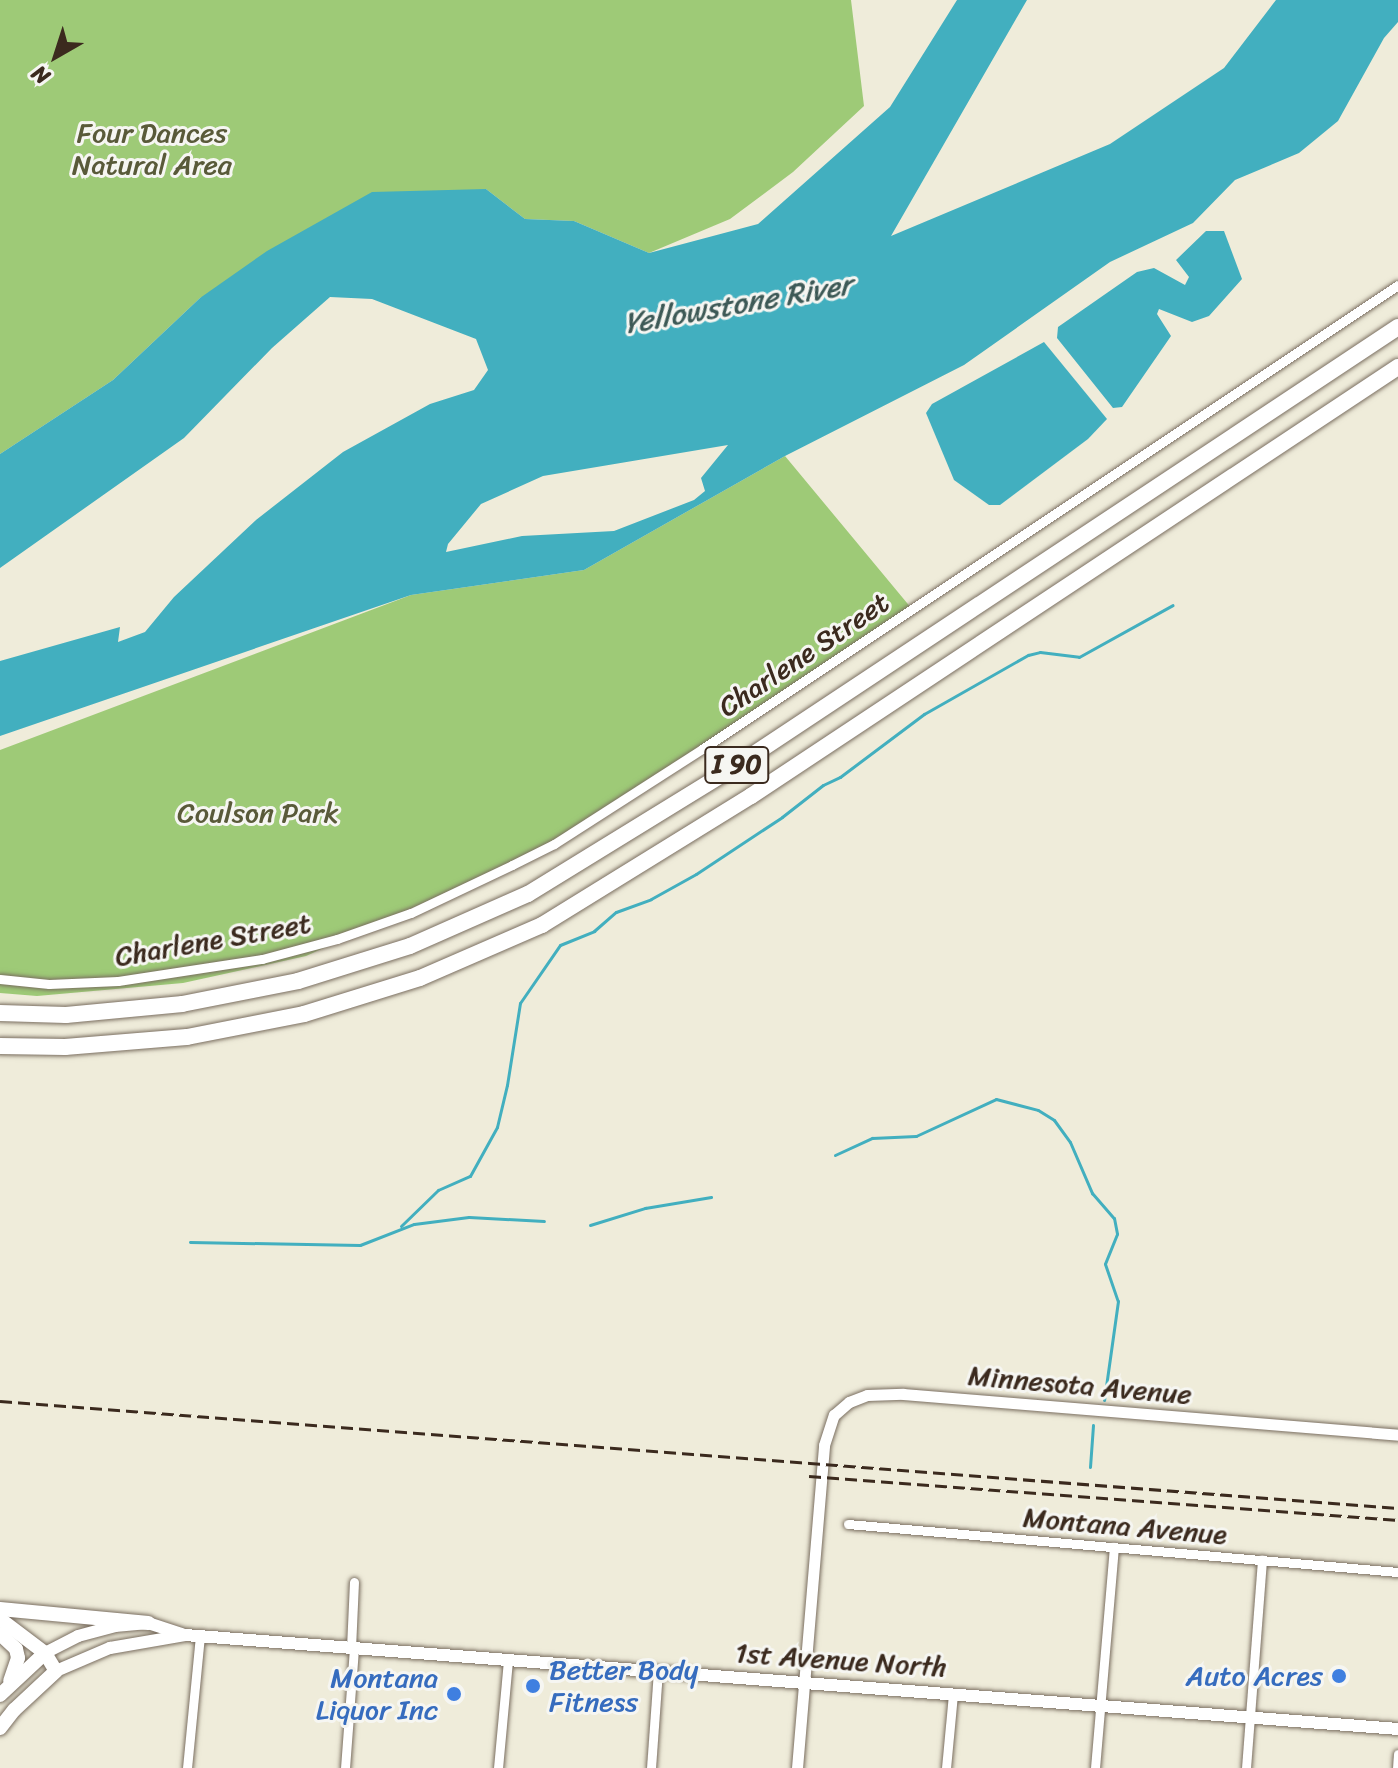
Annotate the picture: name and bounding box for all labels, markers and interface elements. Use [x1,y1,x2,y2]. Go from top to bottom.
north arrow [16,16,96,96]
text: N [22,55,59,95]
park label: Four Dances Natural Area [72,116,232,182]
water label: Yellowstone River [621,266,855,342]
street label: Charlene Street [713,586,895,724]
road number: I 90 [703,743,771,787]
park label: Coulson Park [177,796,339,830]
street label: Charlene Street [113,906,313,974]
street label: Minnesota Avenue [967,1359,1193,1411]
street label: Montana Avenue [1022,1500,1228,1552]
street label: 1st Avenue North [734,1636,948,1684]
place label: Better Body Fitness [549,1653,699,1719]
place label: Auto Acres [1186,1659,1323,1693]
place label: Montana Liquor Inc [316,1661,438,1727]
marker: Auto Acres [1330,1667,1348,1685]
marker: Better Body Fitness [524,1677,542,1695]
marker: Montana Liquor Inc [445,1685,463,1703]

